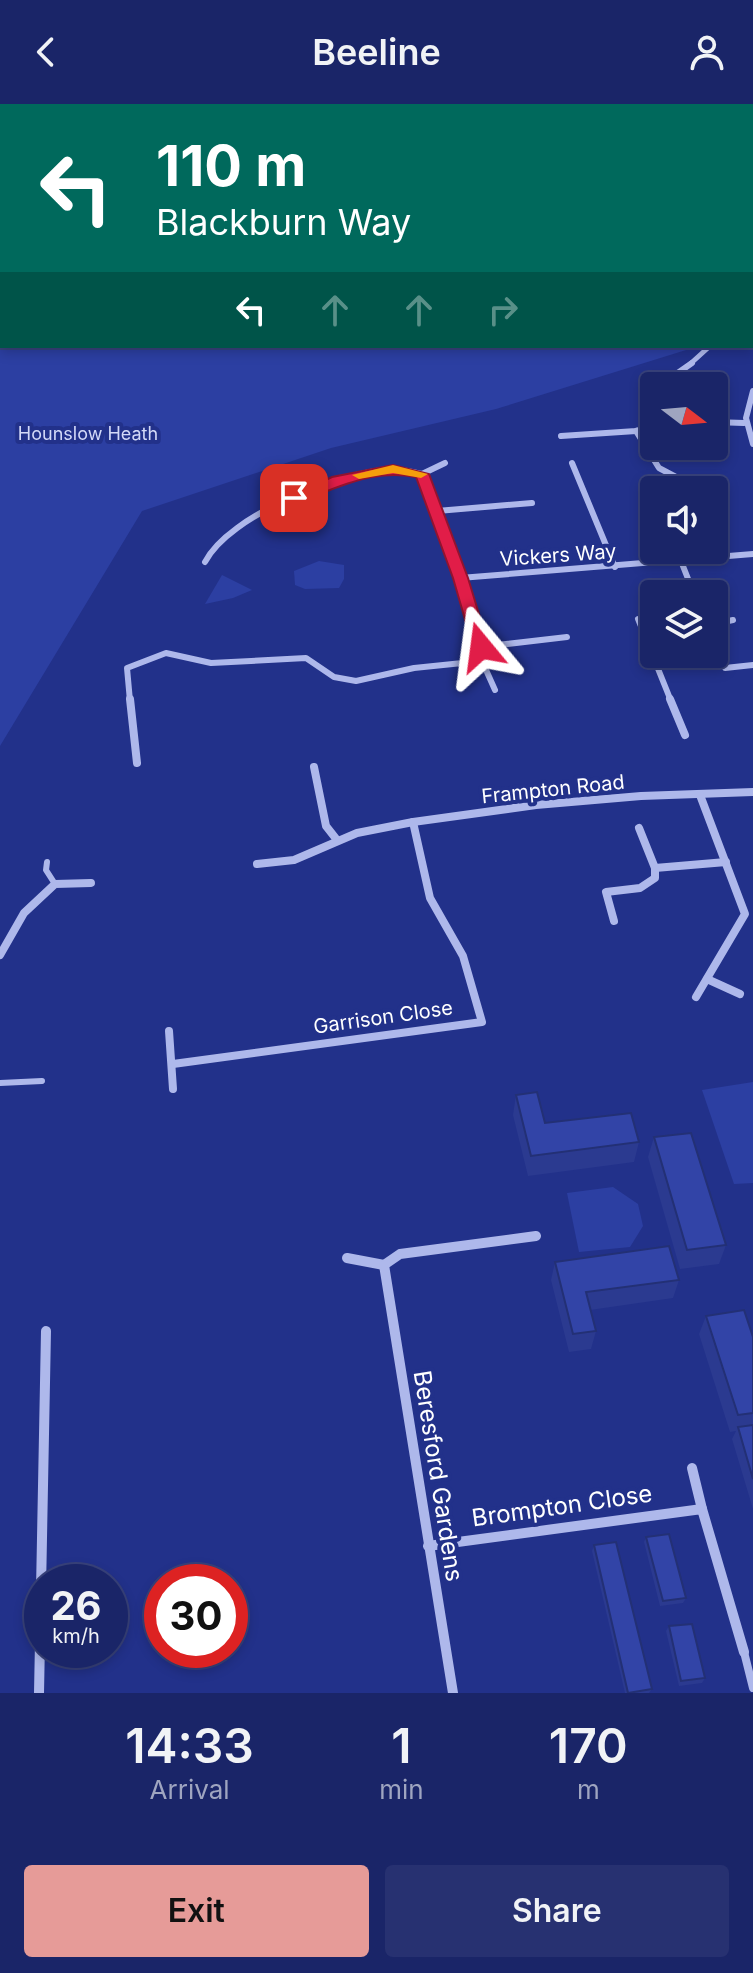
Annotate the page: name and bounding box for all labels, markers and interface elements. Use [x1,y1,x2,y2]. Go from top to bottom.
icon: back [24,30,68,74]
text: Beeline [312,30,441,74]
icon: person [685,30,729,74]
text: 110 m [156,132,306,200]
icon: left [24,136,128,240]
text: Blackburn Way [156,200,411,244]
icon: left [229,288,273,332]
icon: ahead [313,288,357,332]
icon: ahead [397,288,441,332]
icon: right [481,288,525,332]
north arrow [640,372,728,460]
map controls [640,372,728,668]
park label: Hounslow Heath [18,423,158,444]
pin [260,464,328,532]
icon: arrive [272,476,316,520]
button: sound [640,476,728,564]
street label: Vickers Way [499,539,617,571]
button: layers [640,580,728,668]
position arrow [439,605,523,689]
street label: Frampton Road [480,770,626,808]
street label: Garrison Close [312,995,454,1039]
street label: Beresford Gardens [407,1368,469,1583]
street label: Brompton Close [470,1478,654,1533]
speed limit sign: 30 [144,1564,248,1668]
text: 26 [50,1581,102,1630]
text: km/h [52,1624,100,1648]
text: 14:33 [125,1716,254,1775]
text: 1 [391,1716,412,1775]
text: 170 [549,1716,628,1775]
text: Arrival [150,1774,230,1805]
text: min [379,1774,424,1805]
text: m [577,1774,600,1805]
button: Exit [24,1865,369,1957]
button: Share [385,1865,729,1957]

